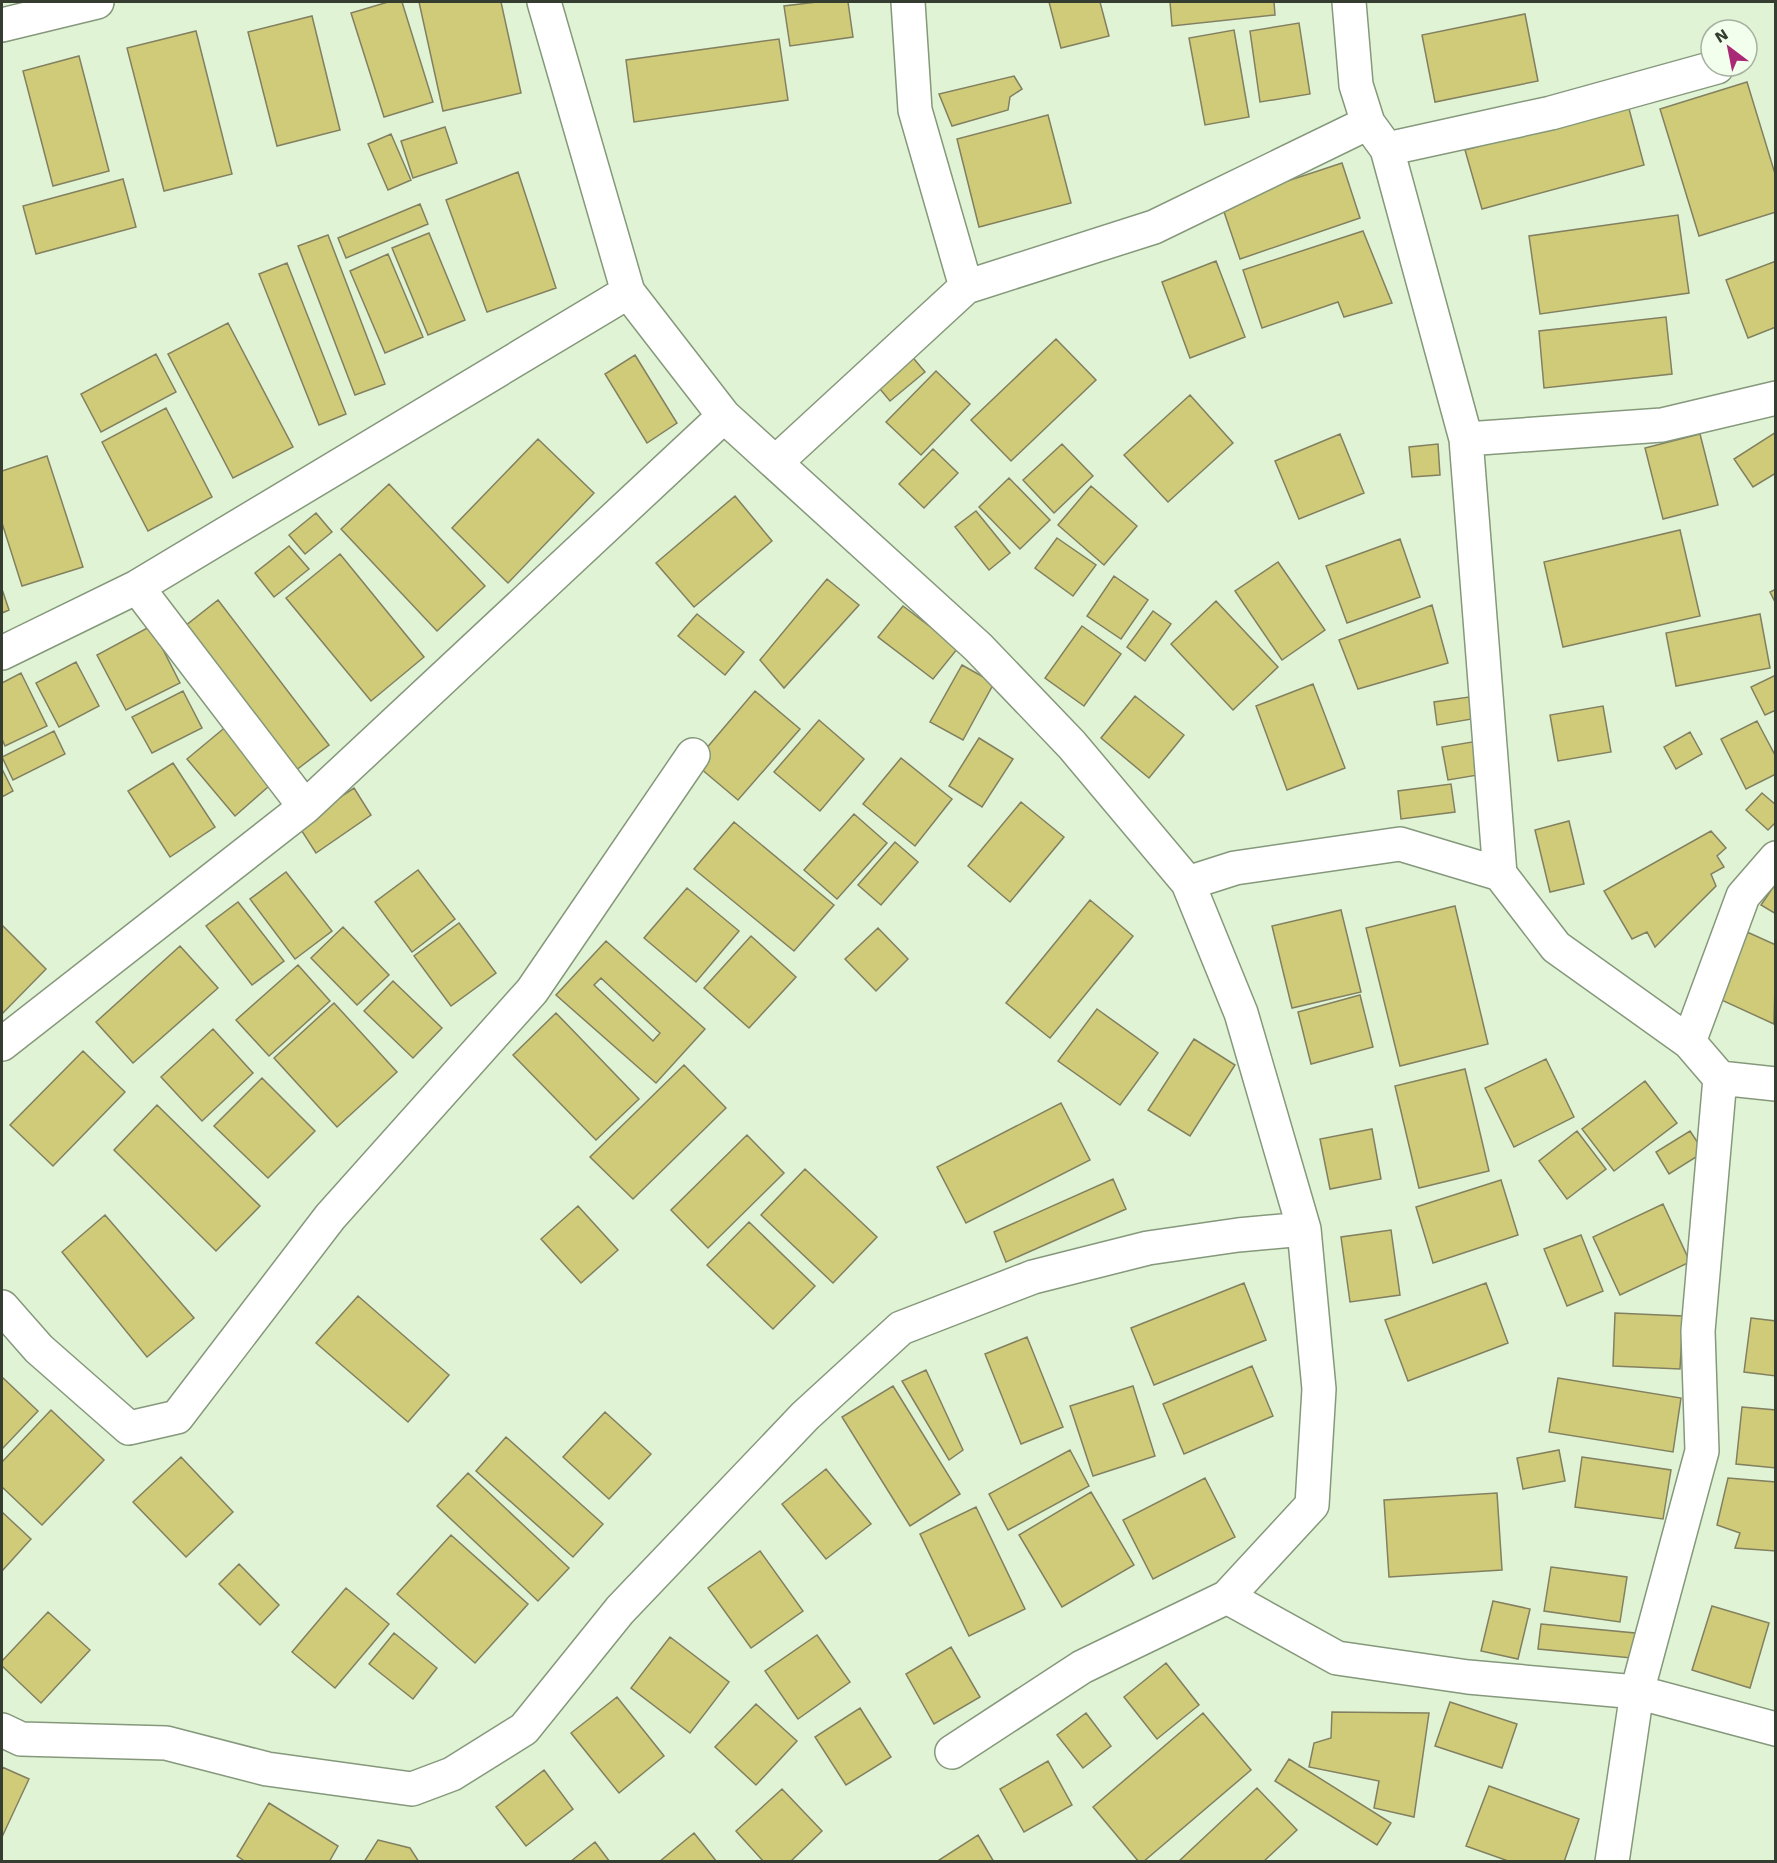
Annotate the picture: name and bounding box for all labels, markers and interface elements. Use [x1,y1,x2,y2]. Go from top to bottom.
north arrow [1699,18,1759,78]
text: N [1711,25,1731,47]

